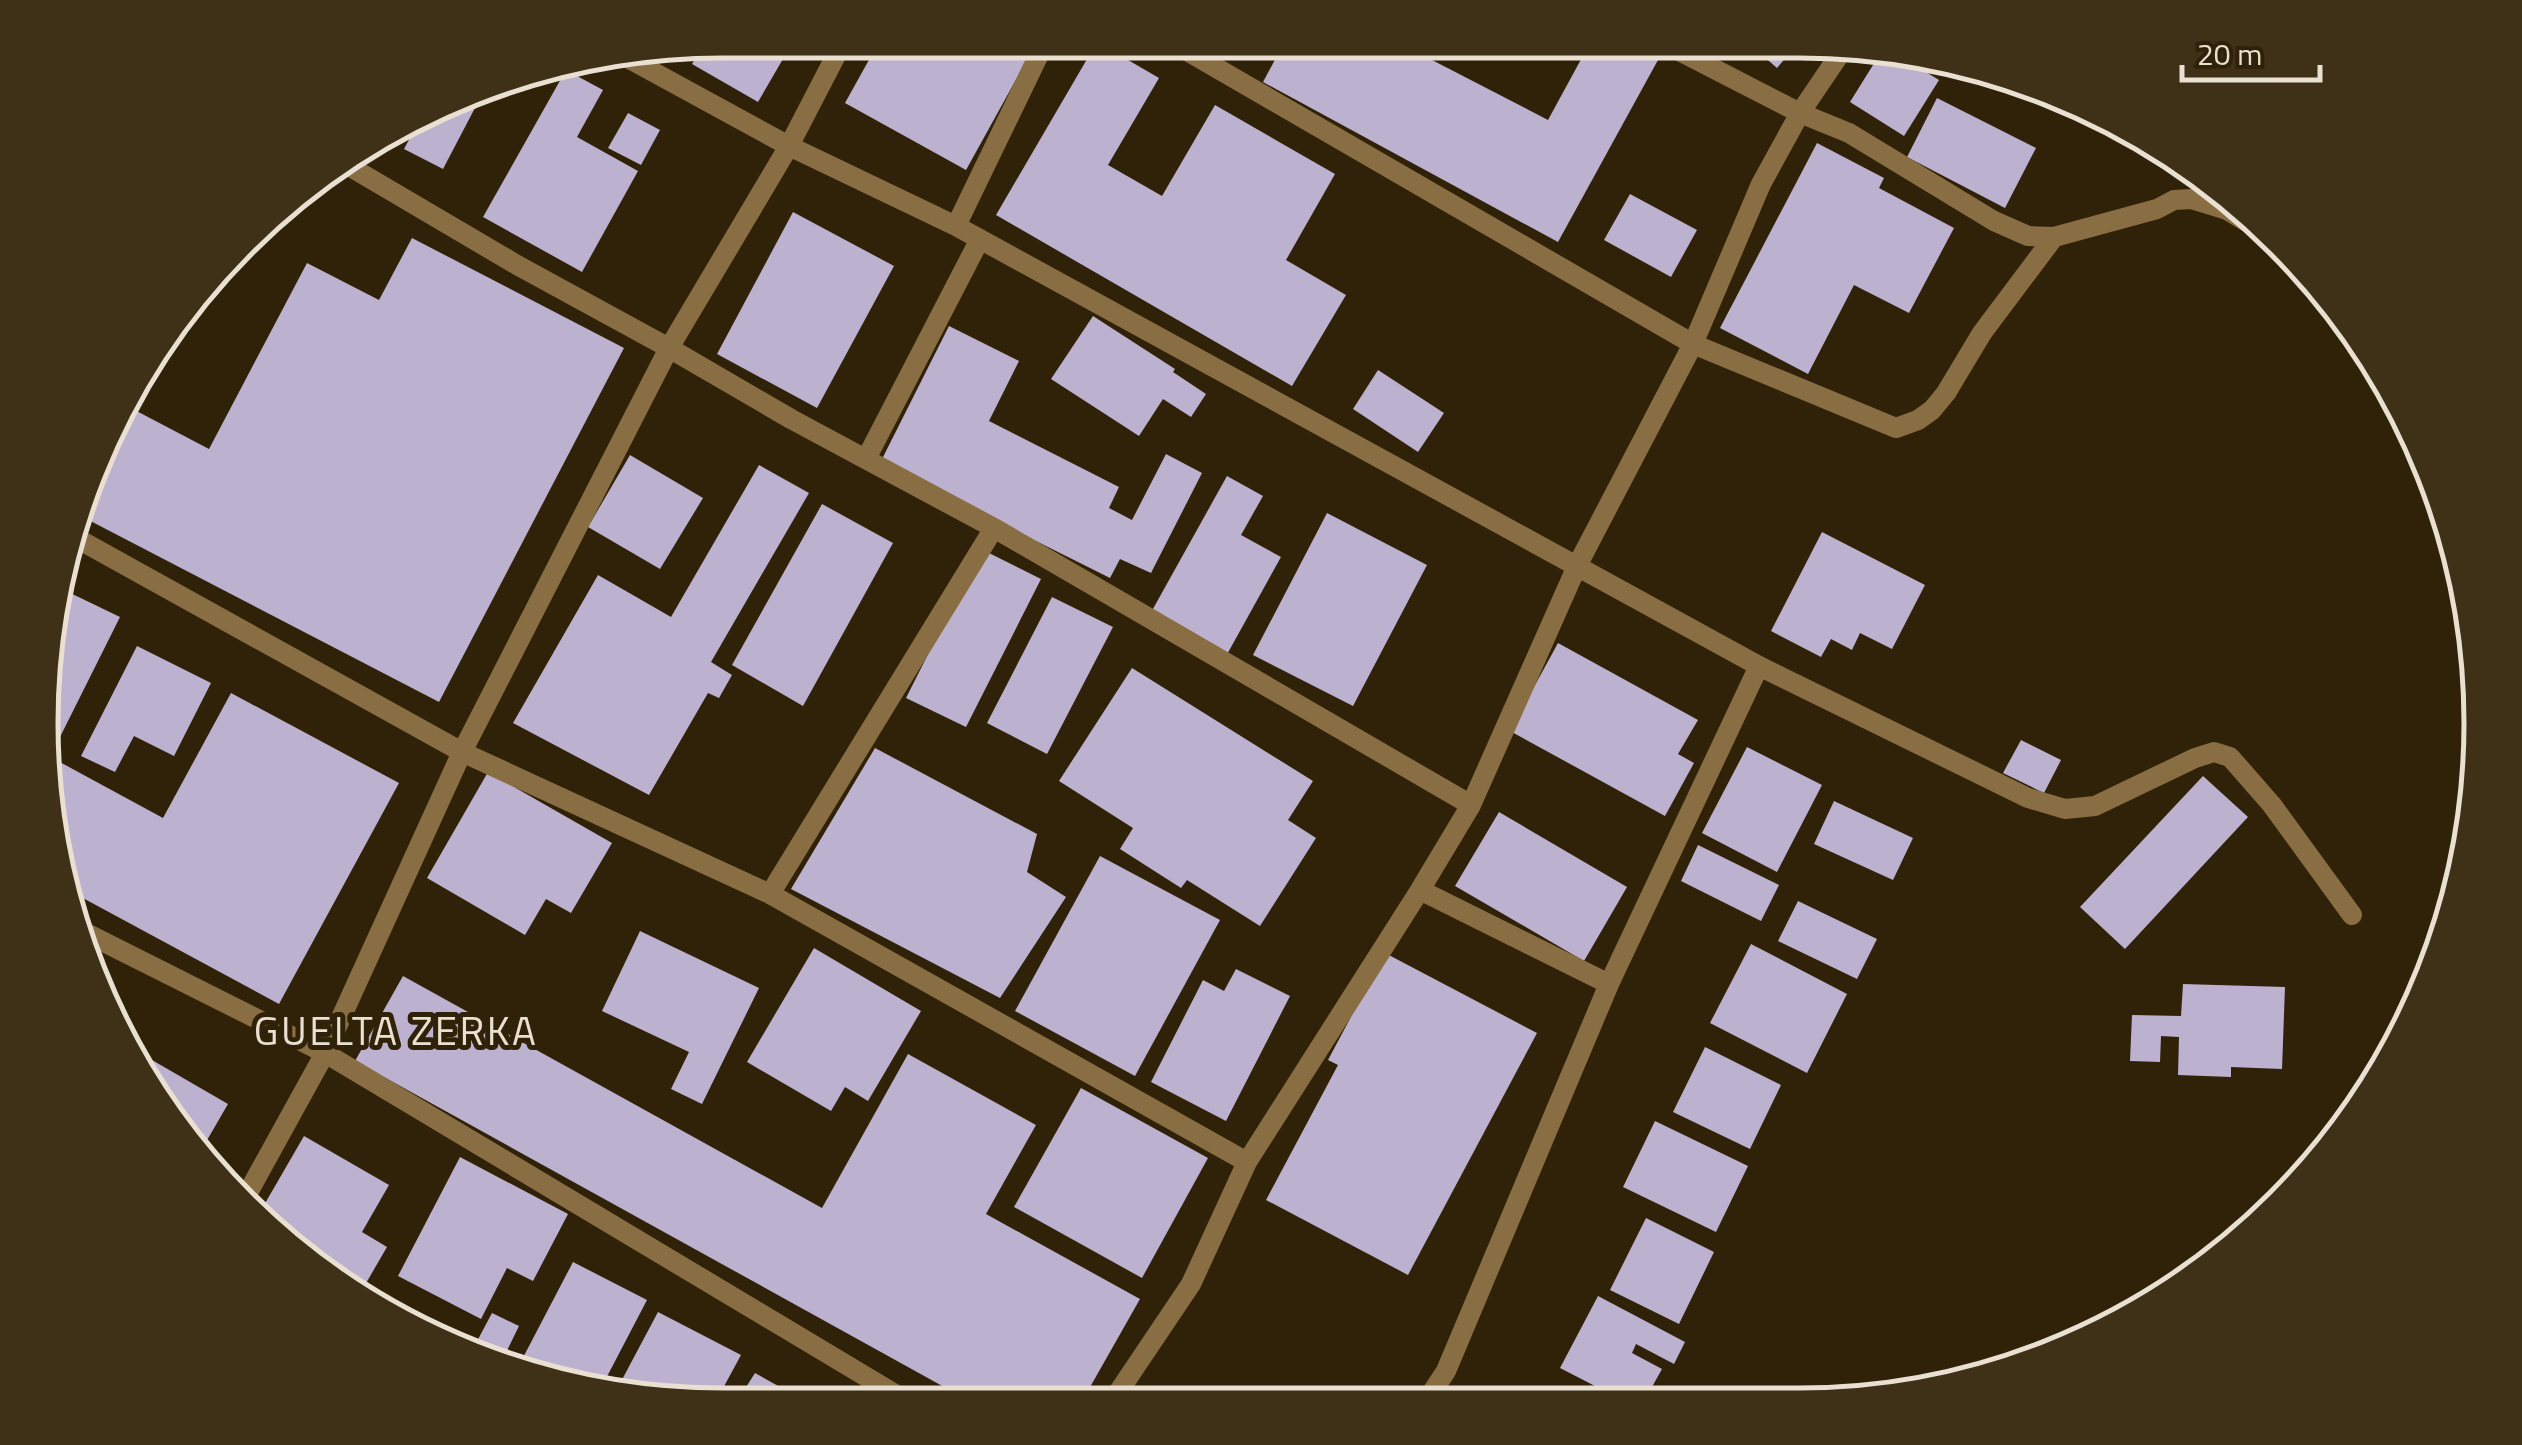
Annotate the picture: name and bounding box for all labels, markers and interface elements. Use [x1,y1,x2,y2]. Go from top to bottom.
scale bar [2182,20,2320,82]
text: 20 m [2197,31,2262,77]
district label: GUELTA ZERKA [254,1000,538,1061]

